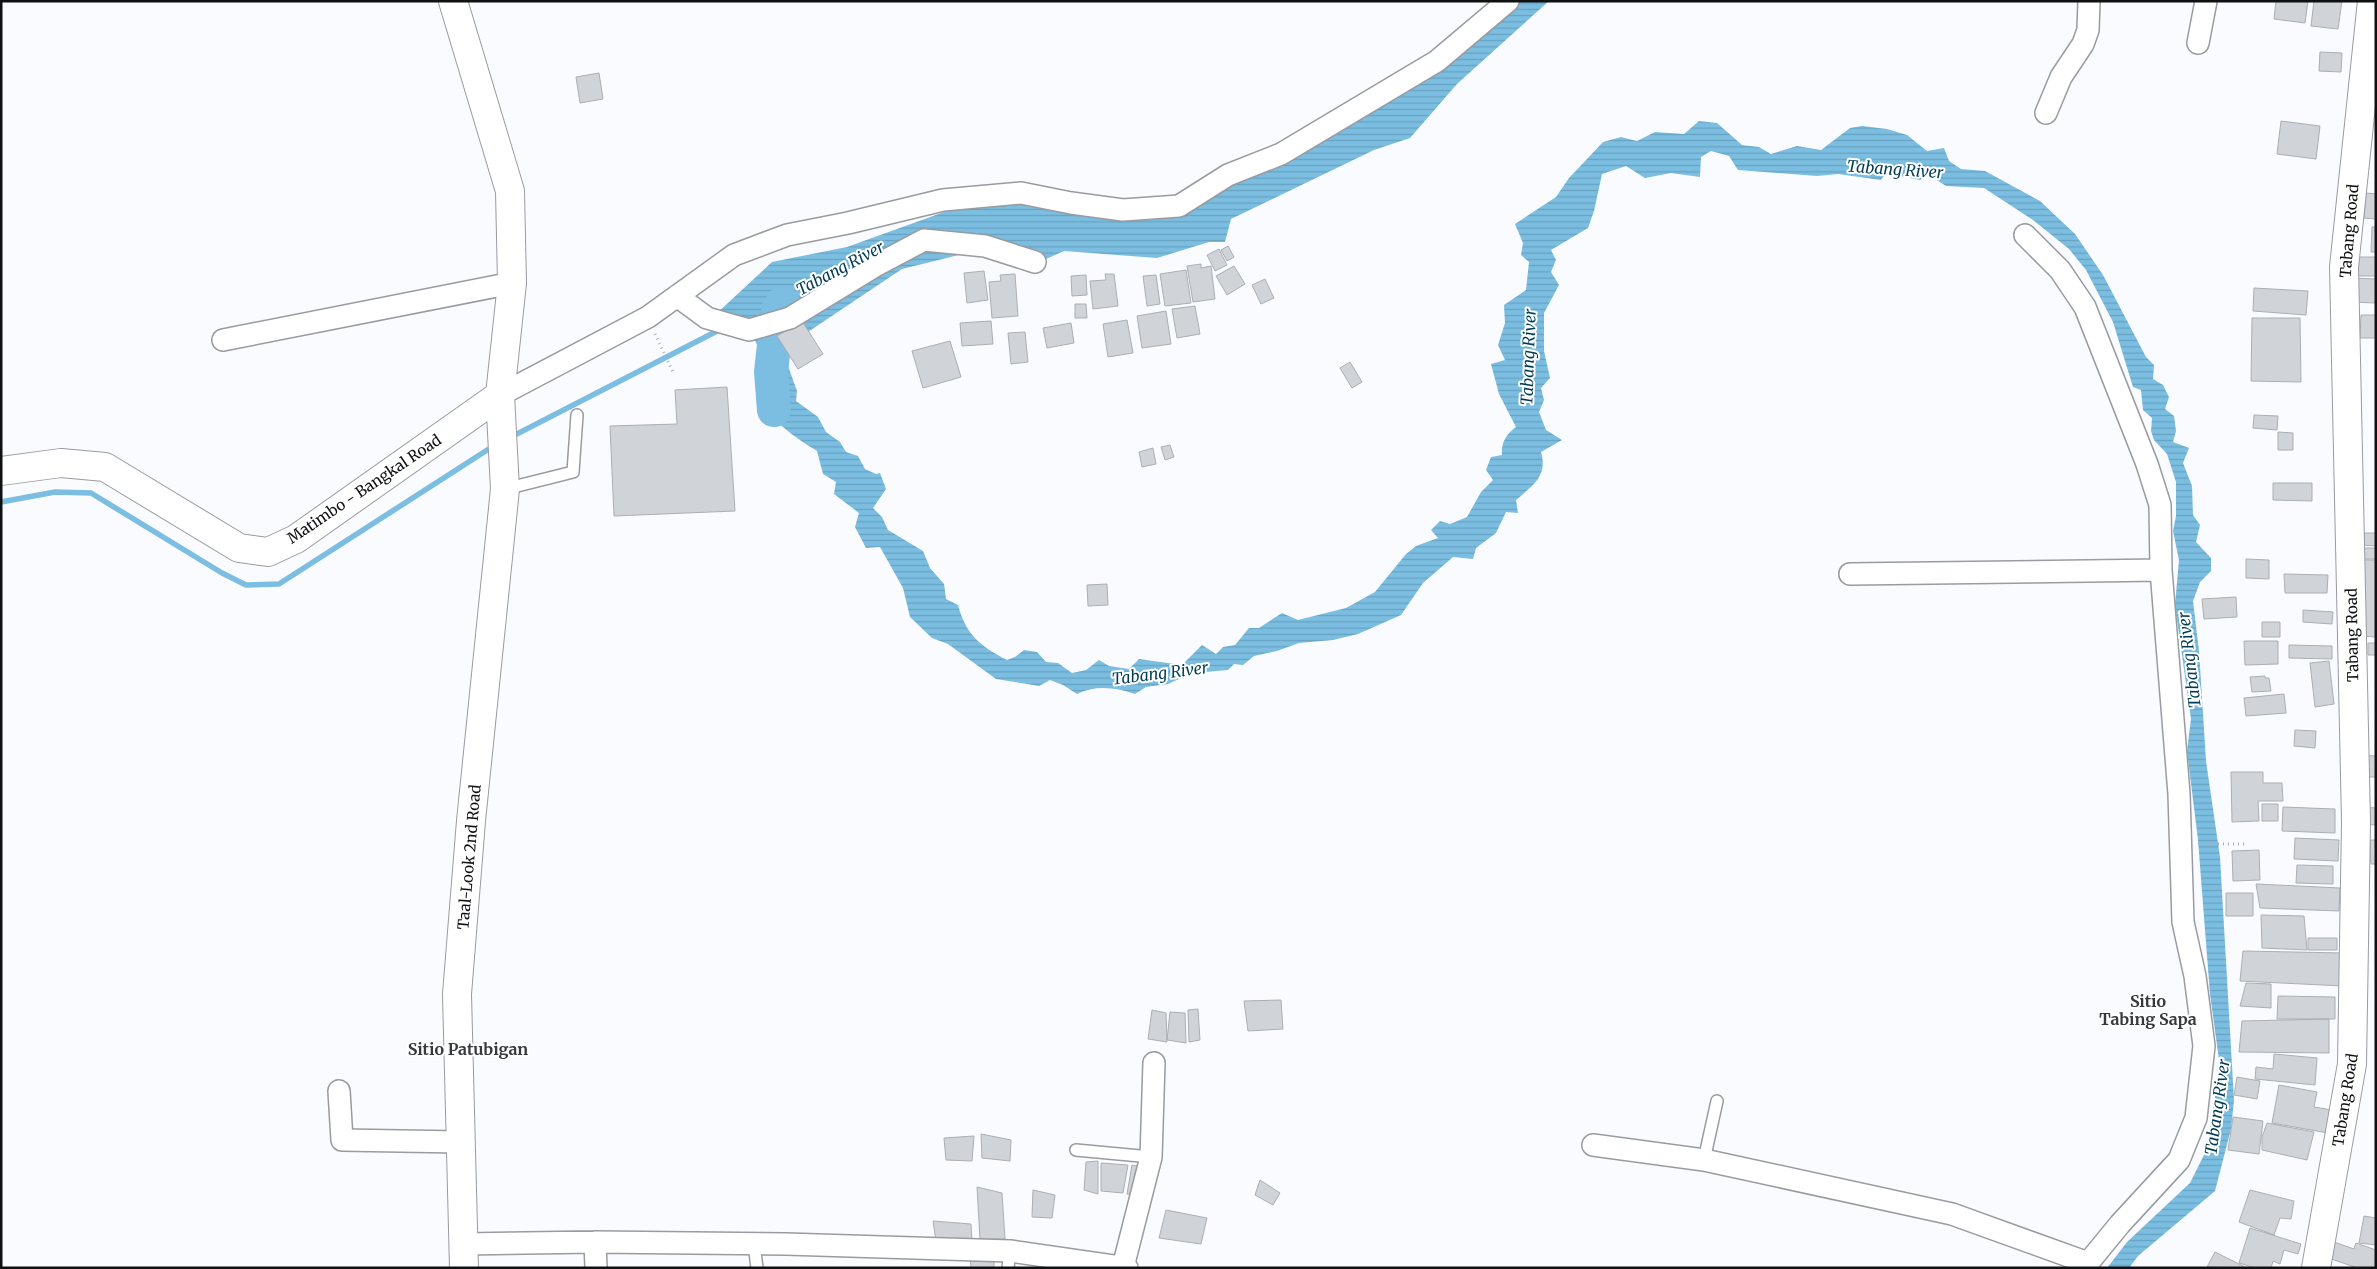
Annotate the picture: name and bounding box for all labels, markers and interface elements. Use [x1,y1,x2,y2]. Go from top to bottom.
water label: Tabang River [1846,156,1944,182]
street label: Tabang Road [2335,183,2363,279]
water label: Tabang River [793,236,888,300]
water label: Tabang River [1516,308,1540,406]
street label: Matimbo - Bangkal Road [283,430,445,548]
street label: Tabang Road [2342,588,2362,682]
water label: Tabang River [2173,610,2205,709]
water label: Tabang River [1111,657,1210,689]
street label: Taal-Look 2nd Road [453,784,485,930]
district label: Sitio Tabing Sapa [2099,991,2197,1029]
district label: Sitio Patubigan [408,1039,528,1059]
street label: Tabang Road [2328,1052,2362,1148]
water label: Tabang River [2200,1057,2234,1156]

